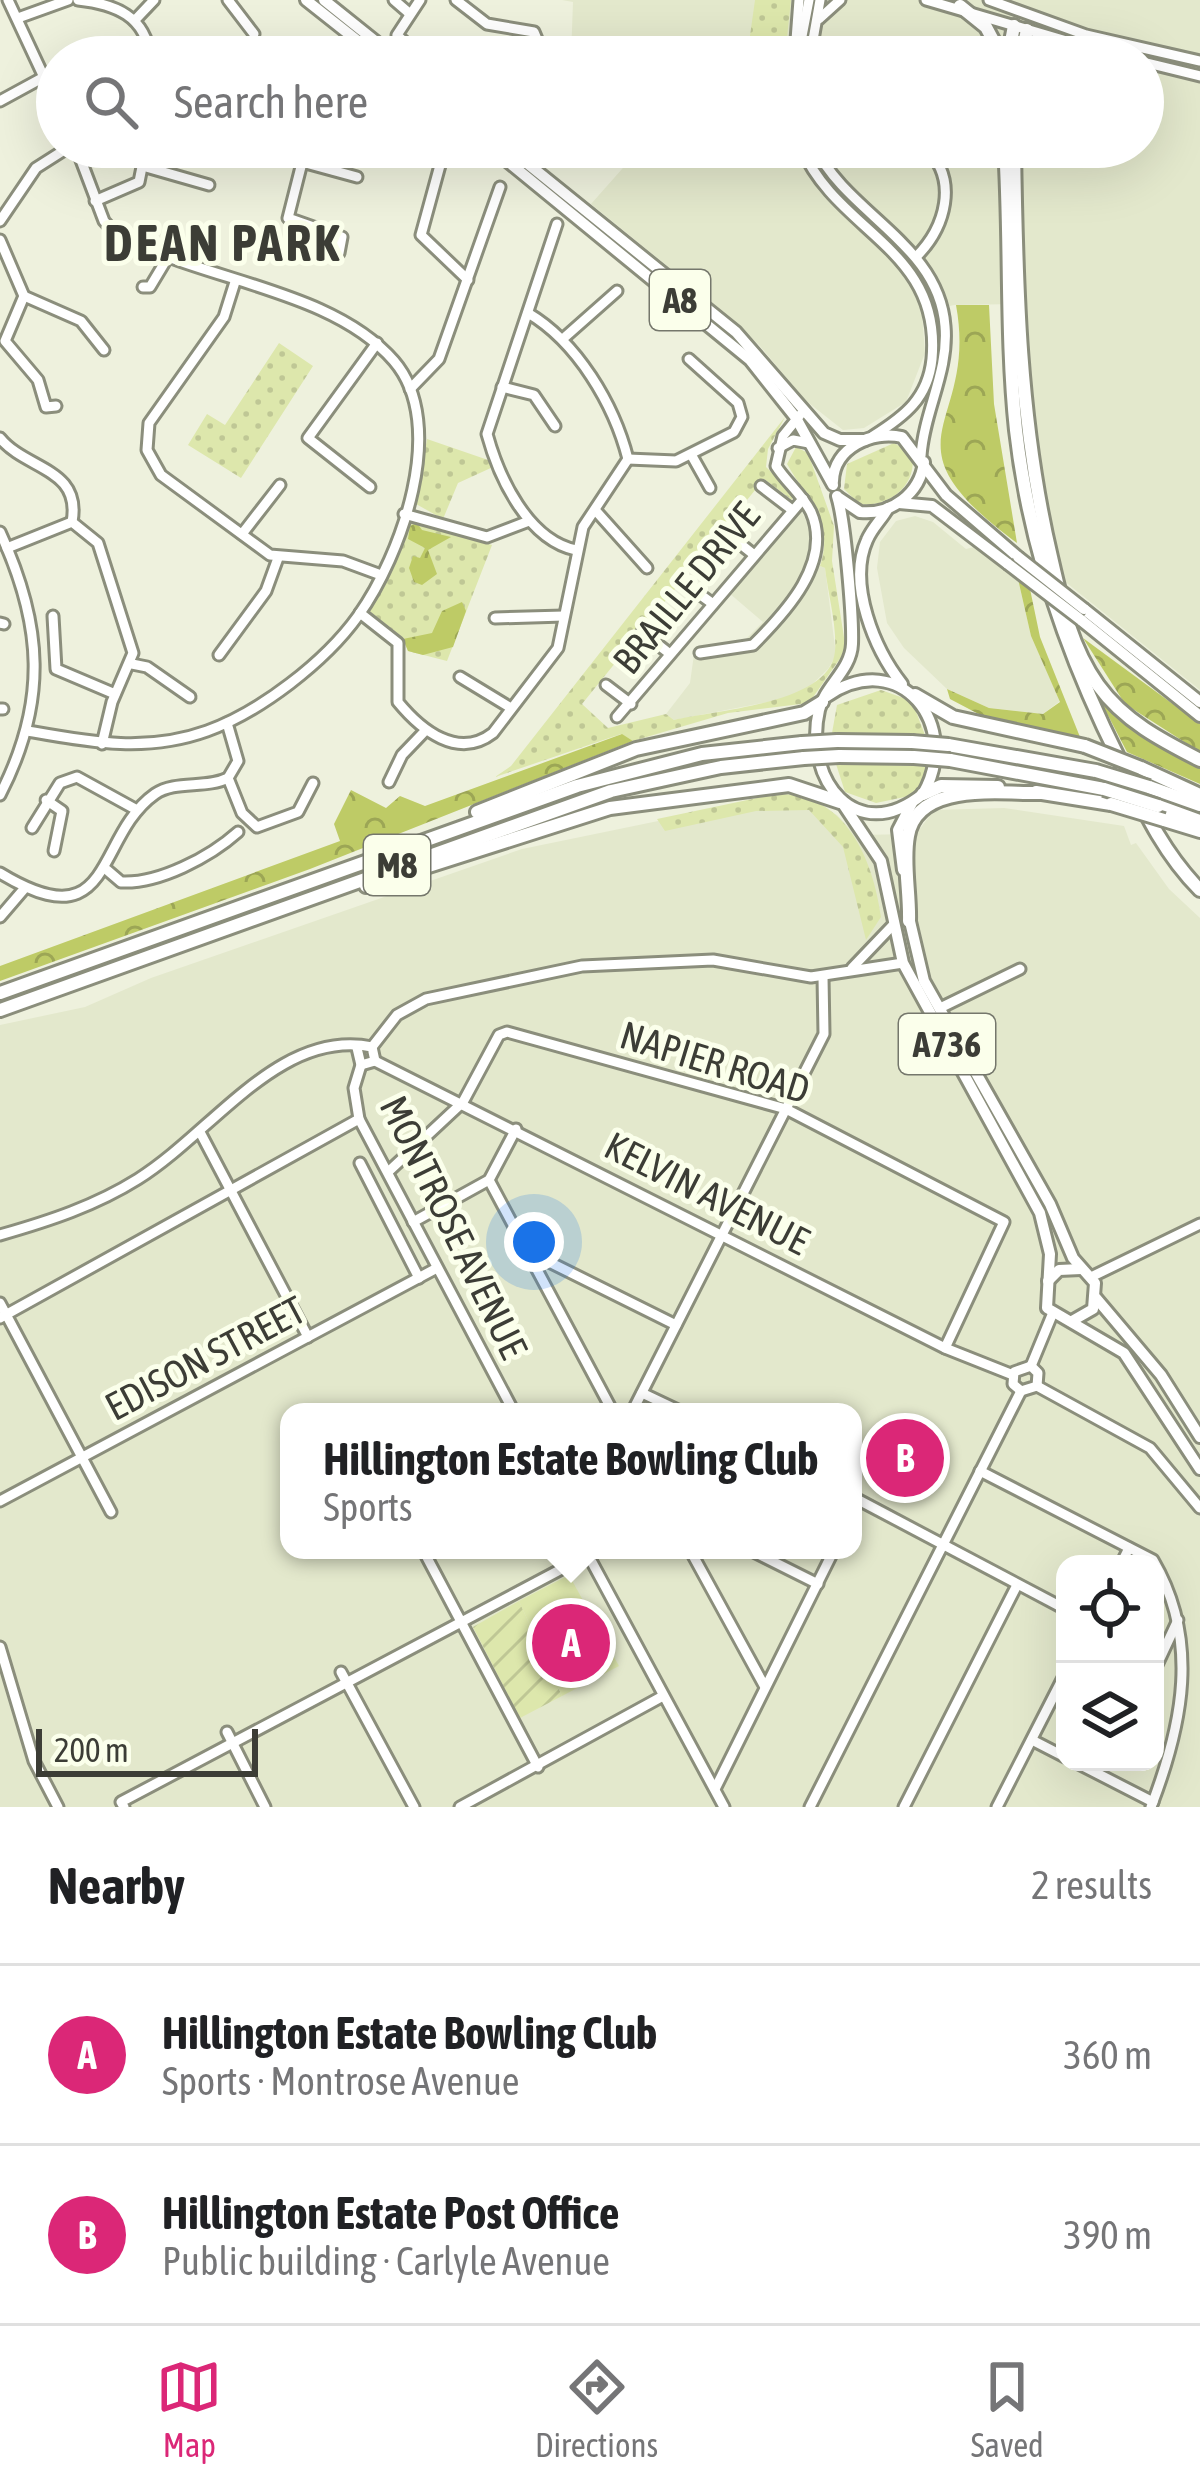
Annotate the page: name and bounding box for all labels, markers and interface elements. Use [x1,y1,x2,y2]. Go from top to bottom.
search box [36,36,1164,168]
icon: search [78,69,144,135]
text: Search here [174,76,368,128]
district label: DEAN PARK [104,213,342,272]
road number: A8 [650,270,710,330]
street label: BRAILLE DRIVE [604,494,768,682]
road number: M8 [364,835,430,895]
street label: NAPIER ROAD [615,1012,815,1112]
road number: A736 [899,1014,995,1074]
street label: MONTROSE AVENUE [372,1089,537,1365]
street label: KELVIN AVENUE [598,1123,817,1263]
your location [504,1212,564,1272]
street label: EDISON STREET [98,1287,312,1429]
popup [280,1403,862,1559]
pin: B [866,1413,944,1503]
text: Hillington Estate Bowling Club [323,1433,819,1485]
text: Sports [323,1485,413,1529]
map controls [1056,1555,1164,1771]
button: locate [1056,1555,1164,1663]
pin: A [532,1598,610,1688]
button: layers [1056,1663,1164,1771]
scale bar [36,1723,258,1776]
text: 200 m [54,1731,129,1769]
text: Nearby [48,1856,185,1915]
text: 2 results [1031,1863,1152,1907]
text: Hillington Estate Bowling Club [162,2007,657,2059]
text: A [77,2033,97,2077]
text: 360 m [1064,2033,1152,2077]
text: Sports · Montrose Avenue [162,2059,520,2103]
text: Hillington Estate Post Office [162,2187,619,2239]
text: B [78,2213,96,2257]
text: 390 m [1064,2213,1152,2257]
text: Public building · Carlyle Avenue [162,2239,610,2283]
tab: Map [156,2354,222,2464]
tab: Directions [535,2354,658,2464]
tab: Saved [971,2354,1044,2464]

